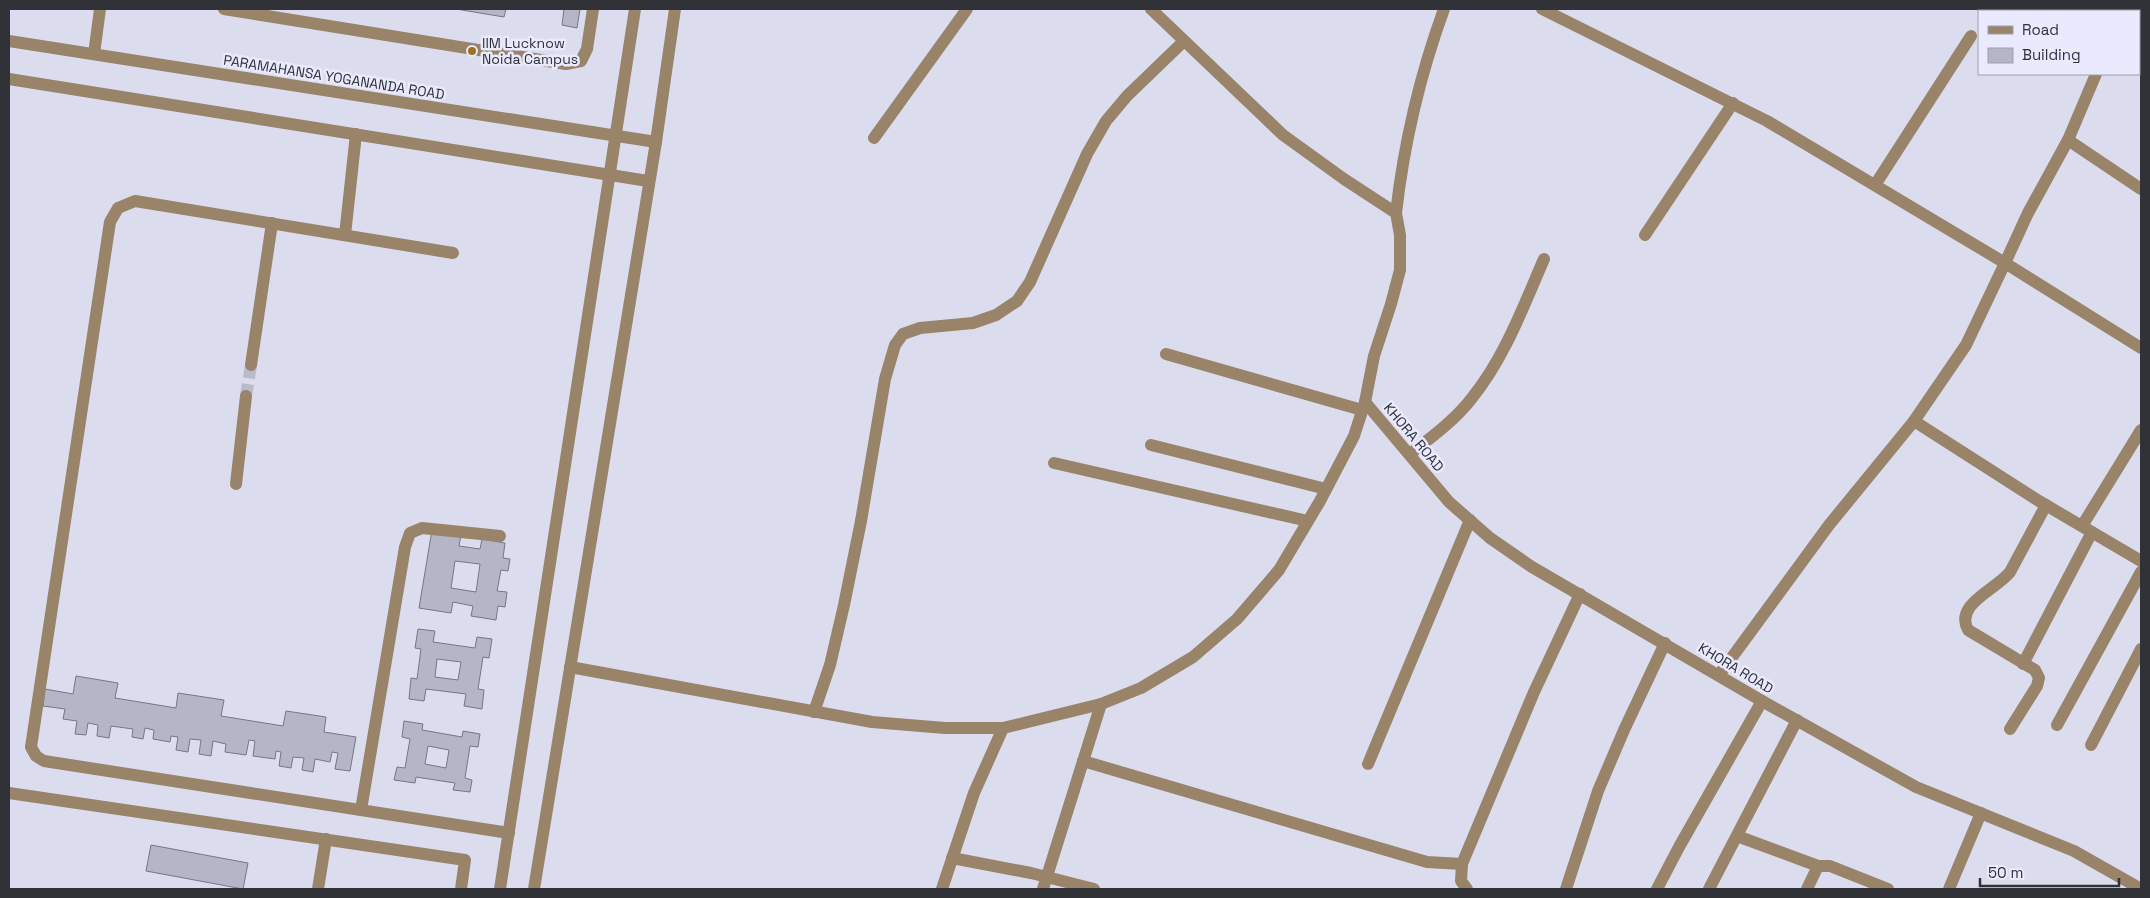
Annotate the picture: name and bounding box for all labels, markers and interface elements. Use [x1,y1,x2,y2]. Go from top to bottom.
legend [1978,10,2140,75]
text: Road [2022,20,2059,39]
place label: IIM Lucknow Noida Campus [482,34,578,68]
marker: IIM Lucknow Noida Campus [466,45,478,57]
text: Building [2022,45,2081,64]
street label: PARAMAHANSA YOGANANDA ROAD [222,51,446,103]
street label: KHORA ROAD [1380,399,1448,475]
street label: KHORA ROAD [1695,639,1777,697]
scale bar [1980,856,2119,888]
text: 50 m [1988,863,2023,882]

